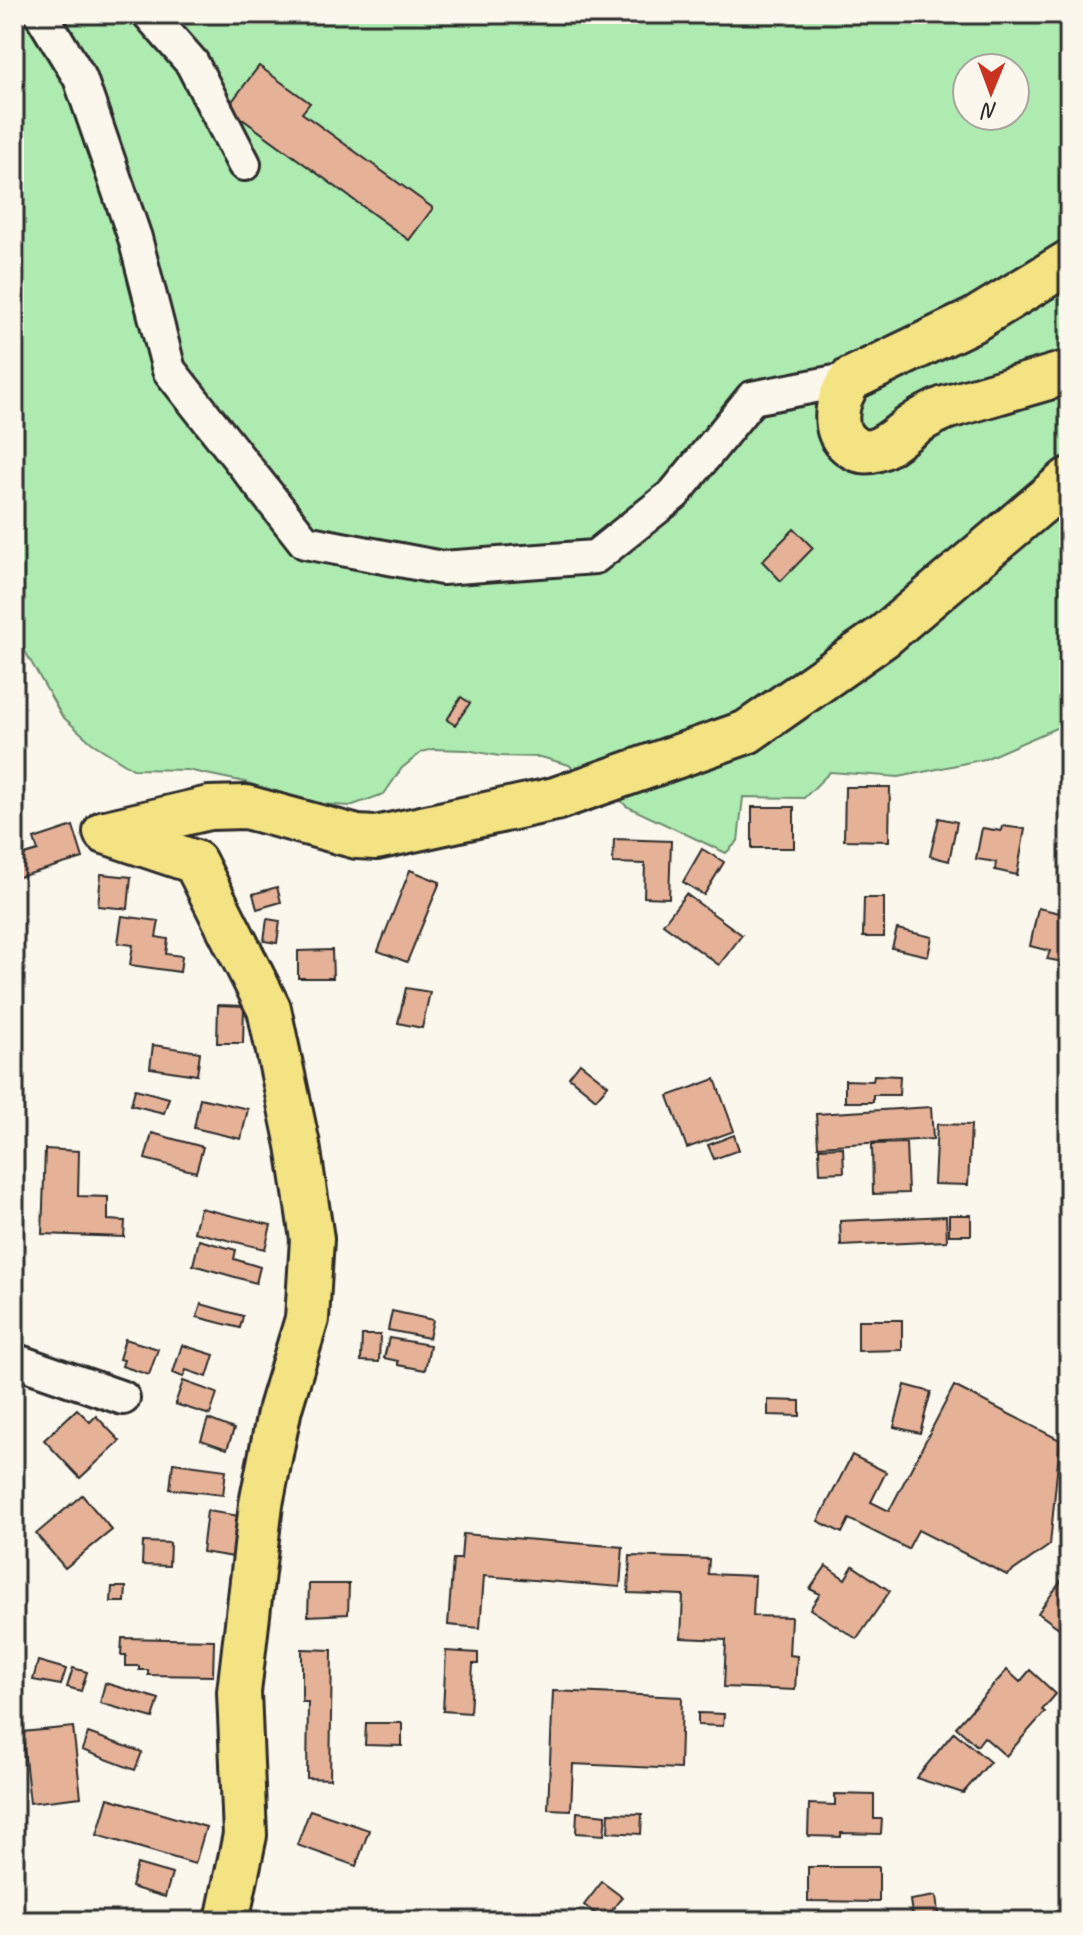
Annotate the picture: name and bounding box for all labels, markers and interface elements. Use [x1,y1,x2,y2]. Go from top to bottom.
north arrow [951,52,1031,132]
text: N [980,97,998,125]

